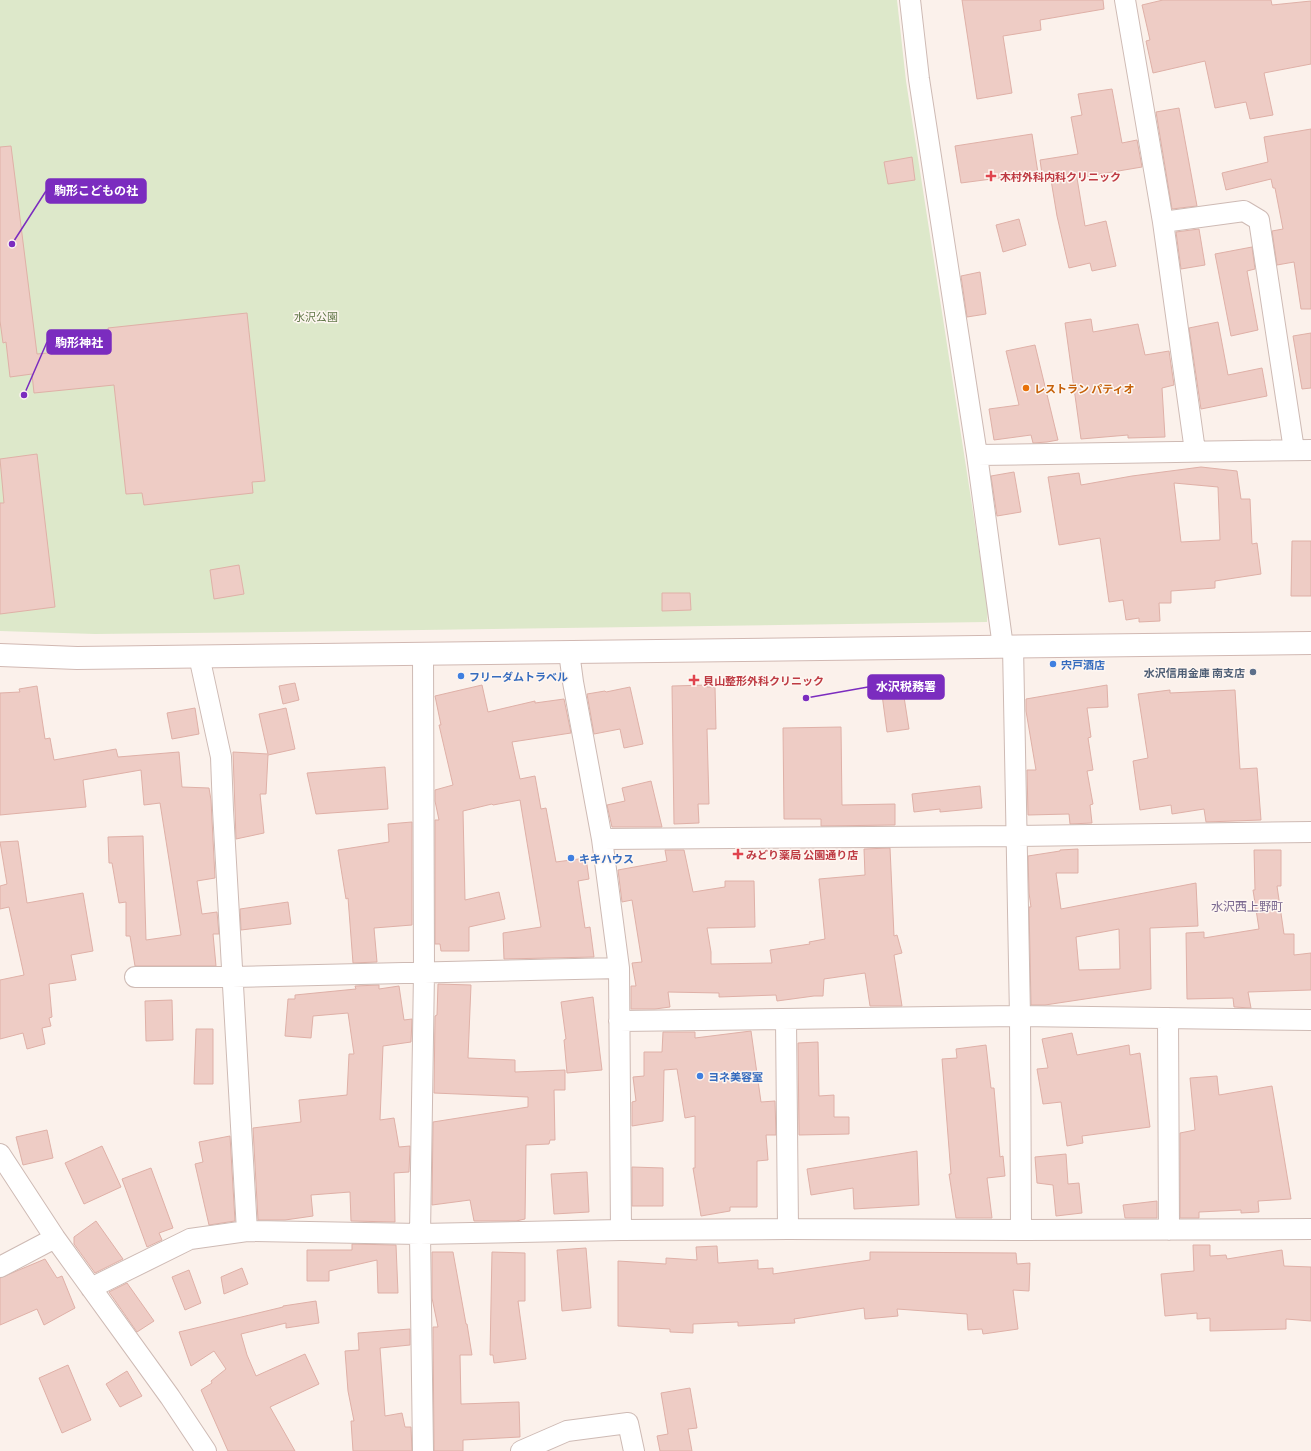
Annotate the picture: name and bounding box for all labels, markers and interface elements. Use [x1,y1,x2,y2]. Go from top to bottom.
place label: 木村外科内科クリニック [1000,169,1121,184]
marker: 木村外科内科クリニック [985,170,997,182]
callout: 駒形こどもの社 [46,179,146,203]
text: 駒形こどもの社 [54,182,138,199]
park label: 水沢公園 [294,309,338,324]
callout: 駒形神社 [47,330,111,354]
text: 駒形神社 [55,334,103,351]
place label: レストラン パティオ [1034,381,1135,396]
marker: レストラン パティオ [1021,383,1031,393]
place label: 宍戸酒店 [1061,657,1105,672]
marker: 宍戸酒店 [1048,659,1058,669]
place label: 水沢信用金庫 南支店 [1144,665,1245,680]
marker: 水沢信用金庫 南支店 [1248,667,1258,677]
place label: フリーダムトラベル [469,669,568,684]
marker: フリーダムトラベル [456,671,466,681]
place label: 貝山整形外科クリニック [703,673,824,688]
marker: 貝山整形外科クリニック [688,674,700,686]
callout: 水沢税務署 [868,675,944,699]
text: 水沢税務署 [876,678,936,695]
place label: みどり薬局 公園通り店 [746,847,858,862]
marker: みどり薬局 公園通り店 [733,849,743,859]
place label: キキハウス [579,851,634,866]
marker: キキハウス [566,853,576,863]
district label: 水沢西上野町 [1211,898,1283,915]
place label: ヨネ美容室 [708,1069,763,1084]
marker: ヨネ美容室 [695,1071,705,1081]

